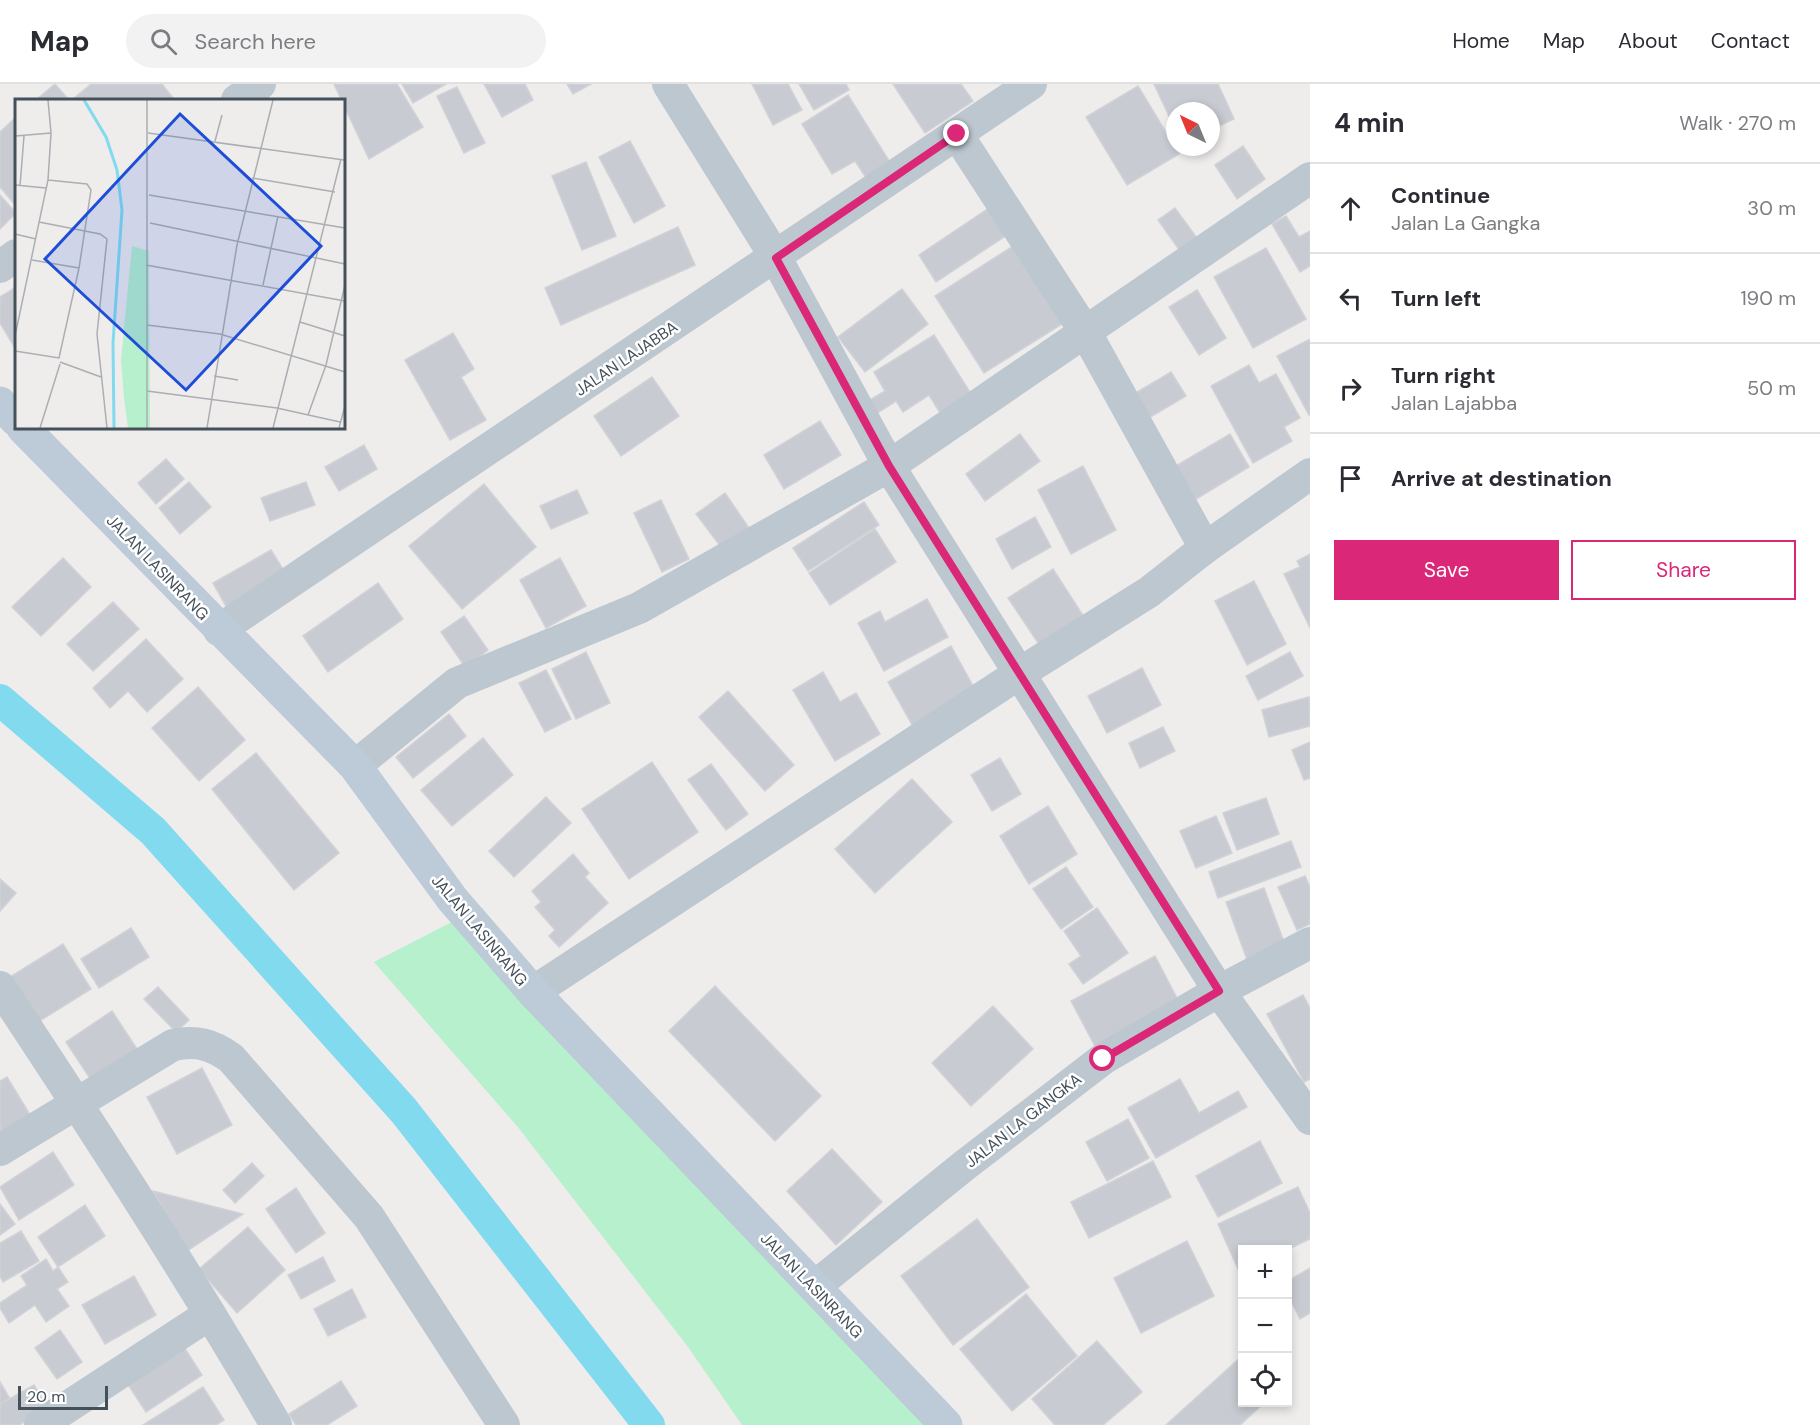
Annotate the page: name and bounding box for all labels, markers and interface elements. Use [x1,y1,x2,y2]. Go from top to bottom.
search box [126,14,546,68]
text: Map [30,23,90,60]
icon: search [147,25,180,58]
text: Search here [195,27,316,56]
text: Home [1452,27,1510,55]
text: Map [1543,27,1585,55]
text: About [1618,27,1678,55]
text: Contact [1711,27,1790,55]
inset map [15,99,345,429]
north arrow [1166,102,1220,156]
text: 4 min [1334,106,1405,140]
text: Walk · 270 m [1679,110,1796,136]
route end [943,120,969,146]
text: Continue [1391,181,1490,210]
icon: ahead [1334,192,1367,225]
text: 30 m [1747,195,1796,221]
text: Jalan La Gangka [1391,210,1540,236]
icon: left [1334,282,1367,315]
text: Turn left [1391,284,1481,313]
text: 190 m [1740,285,1796,311]
street label: JALAN LAJABBA [571,316,682,401]
text: Turn right [1391,361,1496,390]
icon: right [1334,372,1367,405]
text: 50 m [1747,375,1796,401]
text: Jalan Lajabba [1391,390,1517,416]
icon: arrive [1334,462,1367,495]
text: Arrive at destination [1391,464,1612,493]
street label: JALAN LASINRANG [102,510,213,625]
button: Save [1334,540,1559,600]
button: Share [1571,540,1796,600]
street label: JALAN LASINRANG [427,870,532,990]
route start [1089,1045,1115,1071]
street label: JALAN LA GANGKA [961,1068,1086,1172]
street label: JALAN LASINRANG [756,1228,867,1343]
map controls [1238,1245,1292,1407]
button: + [1238,1245,1292,1299]
button: − [1238,1299,1292,1353]
button: locate [1238,1353,1292,1407]
scale bar [18,1383,108,1410]
text: 20 m [27,1386,66,1407]

